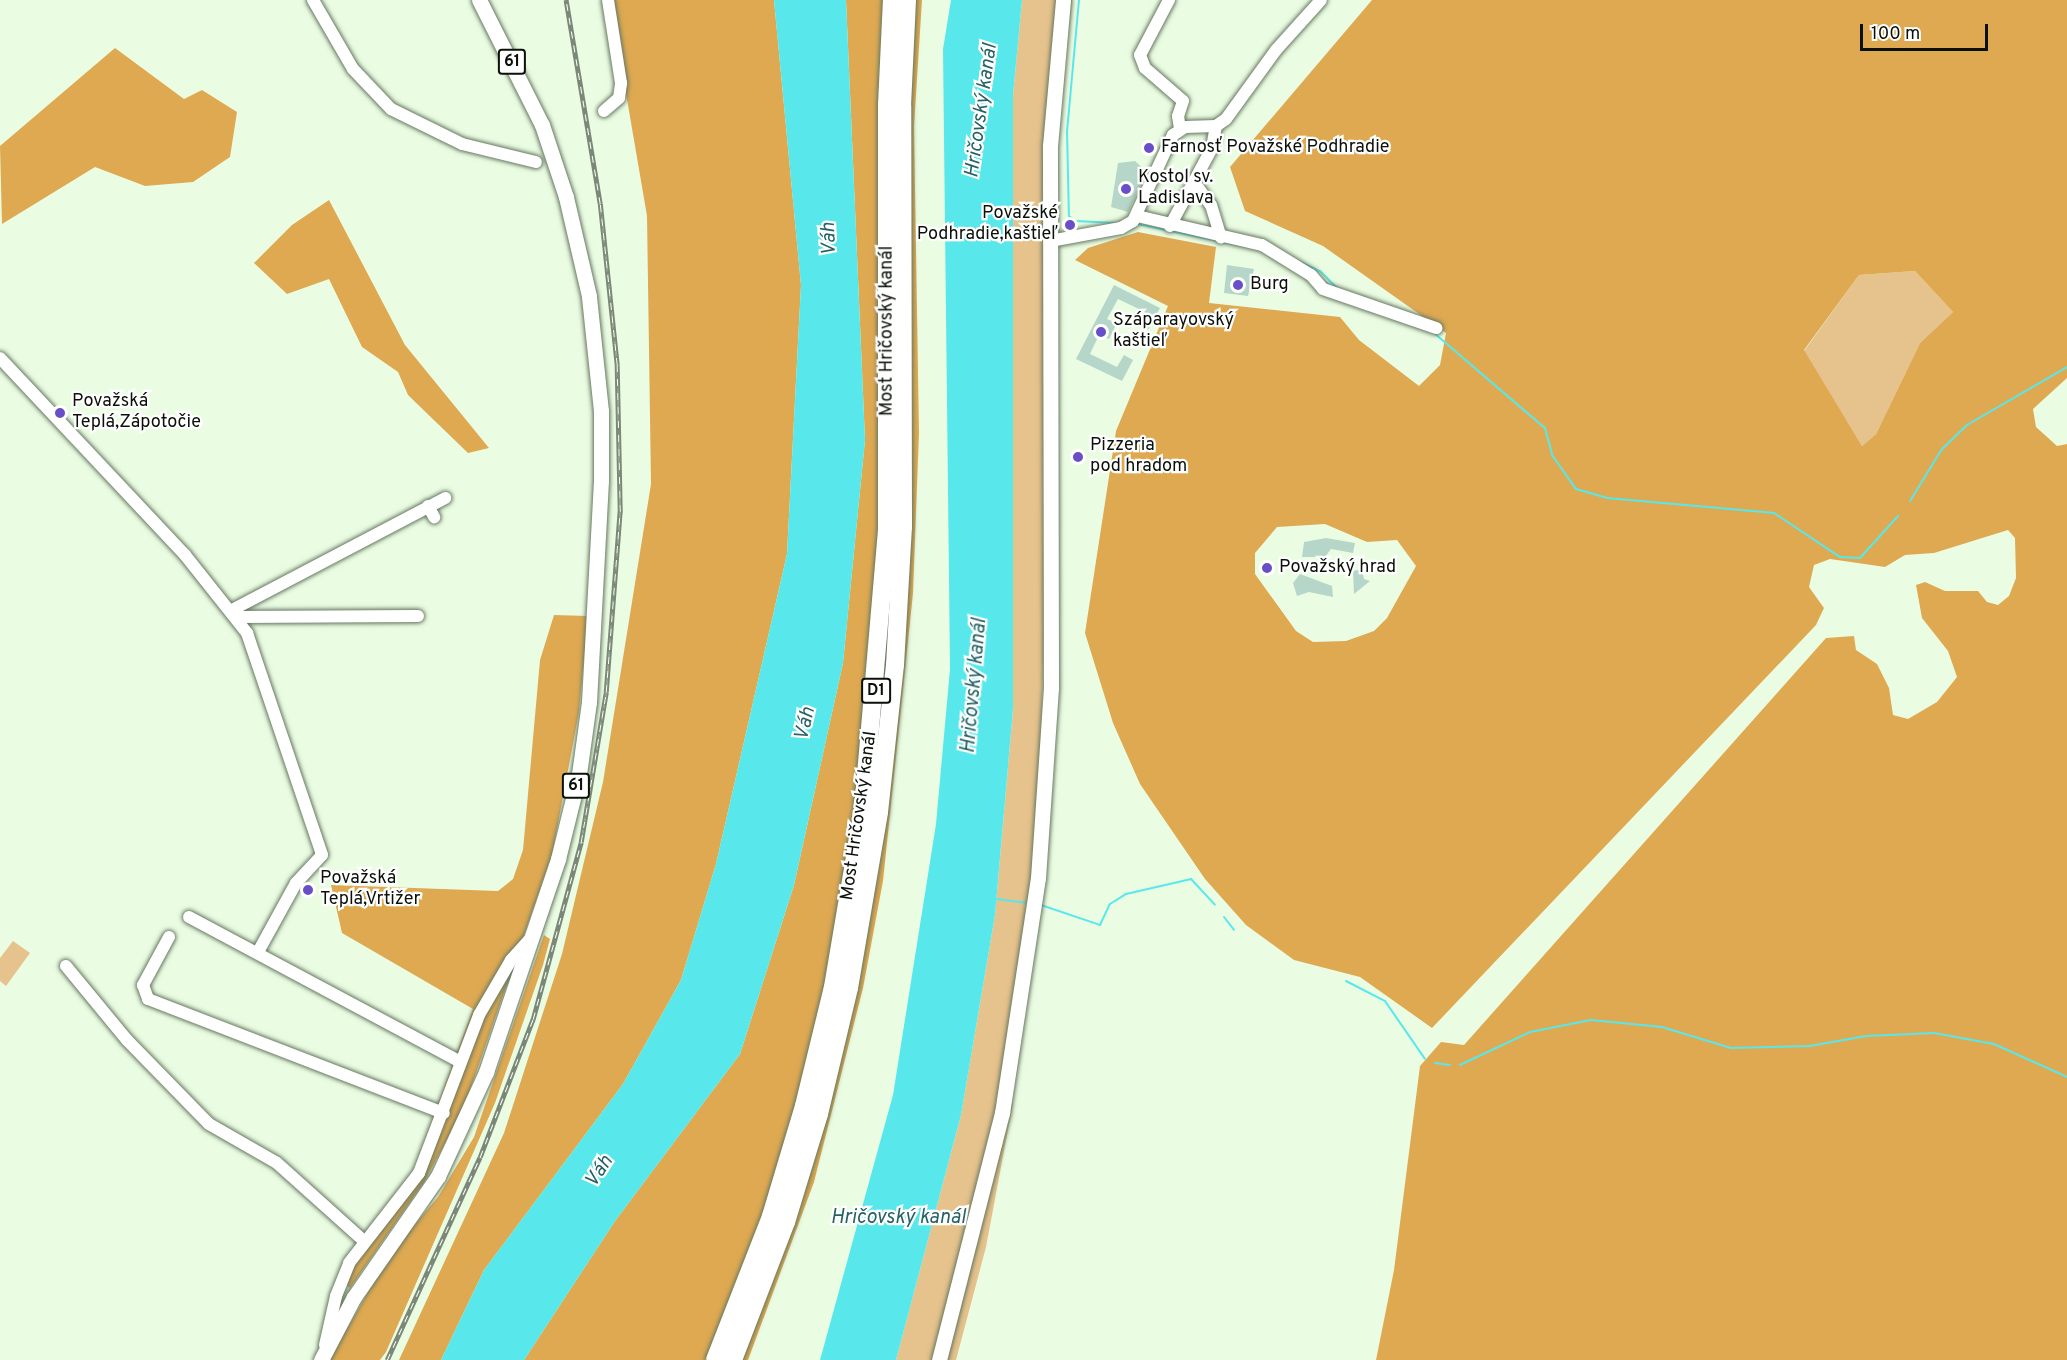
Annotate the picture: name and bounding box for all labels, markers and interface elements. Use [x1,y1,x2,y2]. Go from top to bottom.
scale bar [1863,12,1990,50]
text: 100 m [1871,23,1920,46]
water label: Hričovský kanál [961,42,1003,180]
road number: 61 [497,49,527,75]
place label: Farnosť Považské Podhradie [1161,137,1389,159]
marker: Farnosť Považské Podhradie [1142,141,1156,155]
place label: Kostol sv. Ladislava [1138,168,1213,210]
marker: Kostol sv. Ladislava [1119,182,1133,196]
place label: Považské Podhradie,kaštieľ [917,204,1058,246]
marker: Považské Podhradie,kaštieľ [1063,218,1077,232]
water label: Váh [817,222,843,256]
street label: Most Hričovský kanál [877,246,899,416]
place label: Burg [1250,274,1289,296]
marker: Burg [1231,278,1245,292]
place label: Száparayovský kaštieľ [1113,311,1234,354]
marker: Száparayovský kaštieľ [1094,325,1108,339]
place label: Považská Teplá,Zápotočie [72,392,201,434]
marker: Považská Teplá,Zápotočie [53,406,67,420]
place label: Pizzeria pod hradom [1090,436,1187,478]
marker: Pizzeria pod hradom [1071,450,1085,464]
place label: Považský hrad [1279,557,1396,579]
marker: Považský hrad [1260,561,1274,575]
water label: Hričovský kanál [957,618,993,754]
road number: D1 [861,678,891,704]
water label: Váh [791,705,821,743]
street label: Most Hričovský kanál [837,730,883,902]
road number: 61 [561,773,591,799]
place label: Považská Teplá,Vrtižer [320,869,421,912]
marker: Považská Teplá,Vrtižer [301,883,315,897]
water label: Váh [581,1151,619,1193]
water label: Hričovský kanál [830,1206,966,1230]

